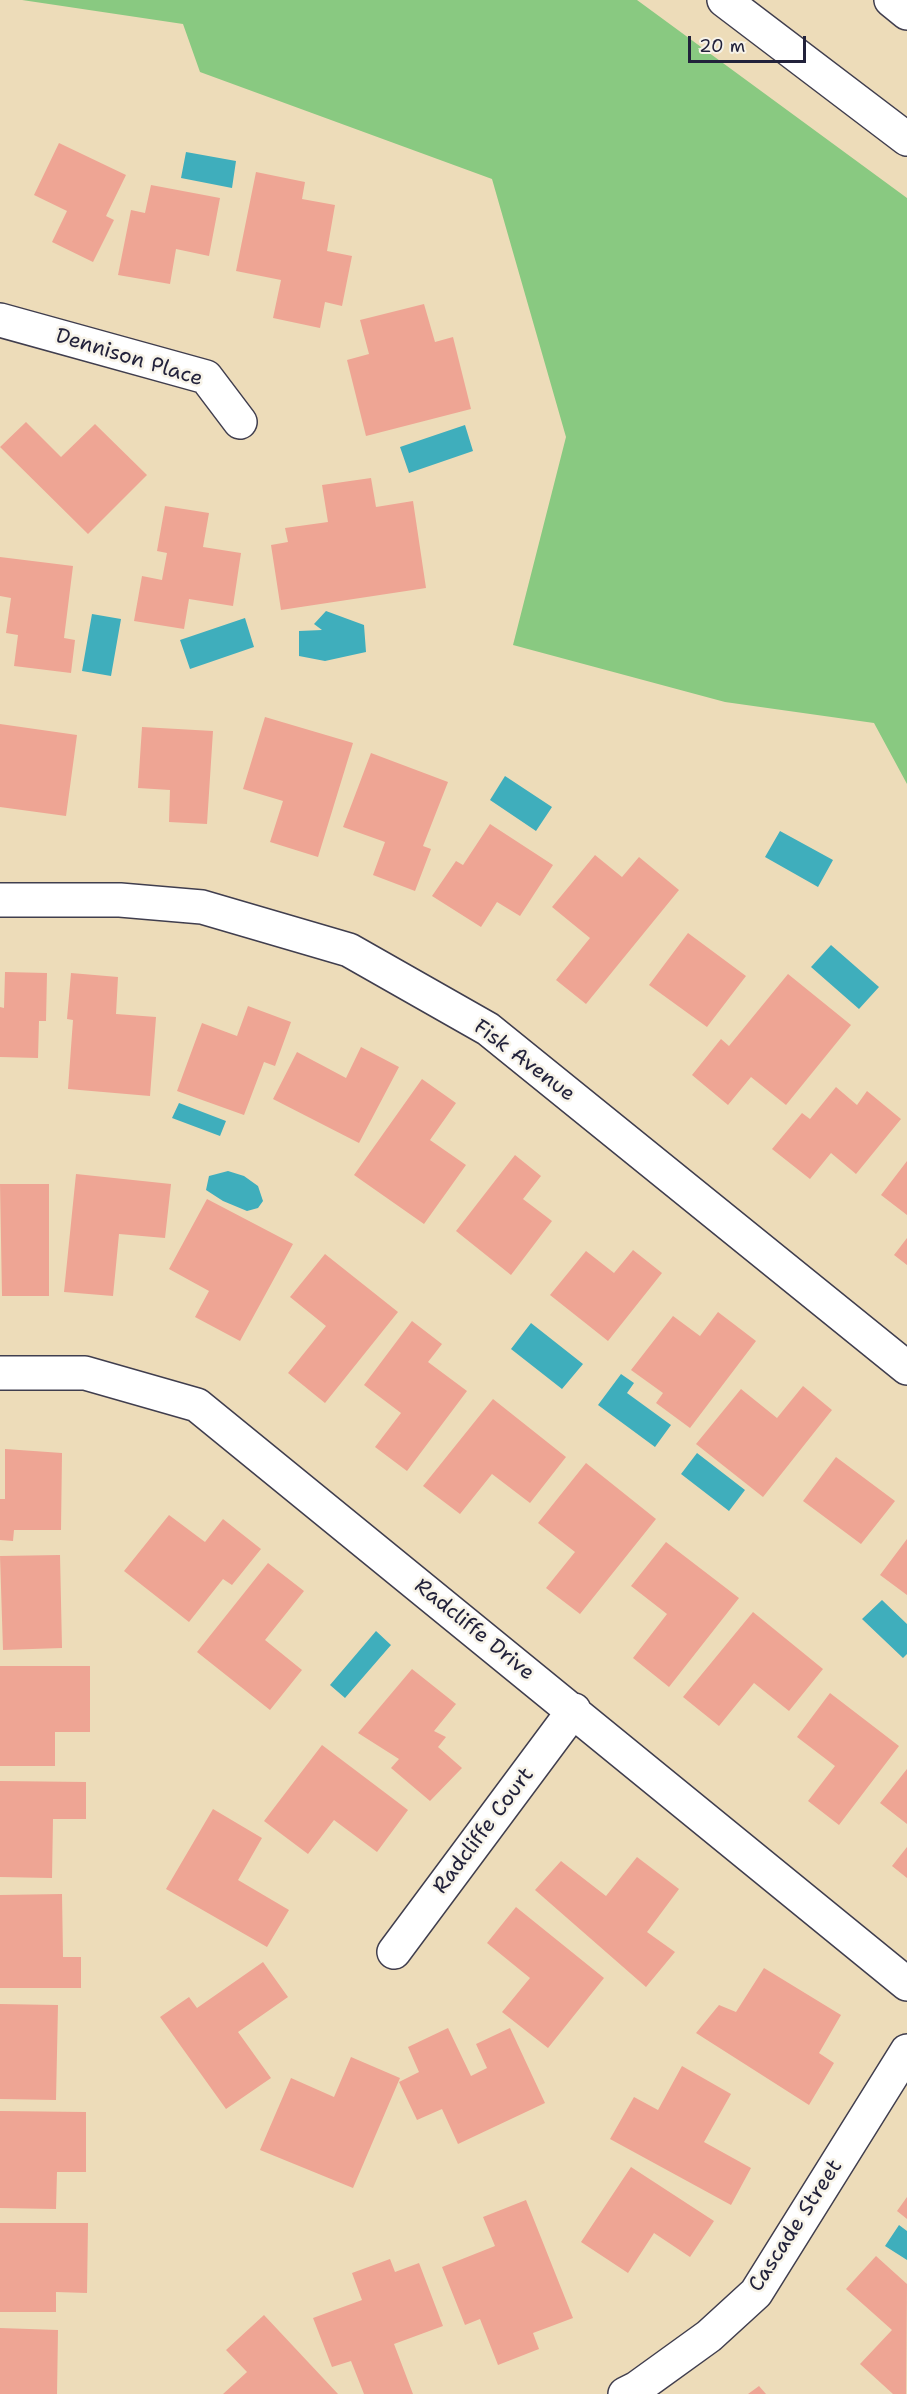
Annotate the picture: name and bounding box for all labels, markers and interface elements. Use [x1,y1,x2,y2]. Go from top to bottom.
scale bar [691,24,810,62]
text: 20 m [699,34,745,58]
street label: Dennison Place [52,324,206,392]
street label: Fisk Avenue [468,1015,580,1107]
street label: Radcliffe Drive [409,1574,539,1686]
street label: Radcliffe Court [428,1763,540,1899]
street label: Cascade Street [744,2155,848,2297]

